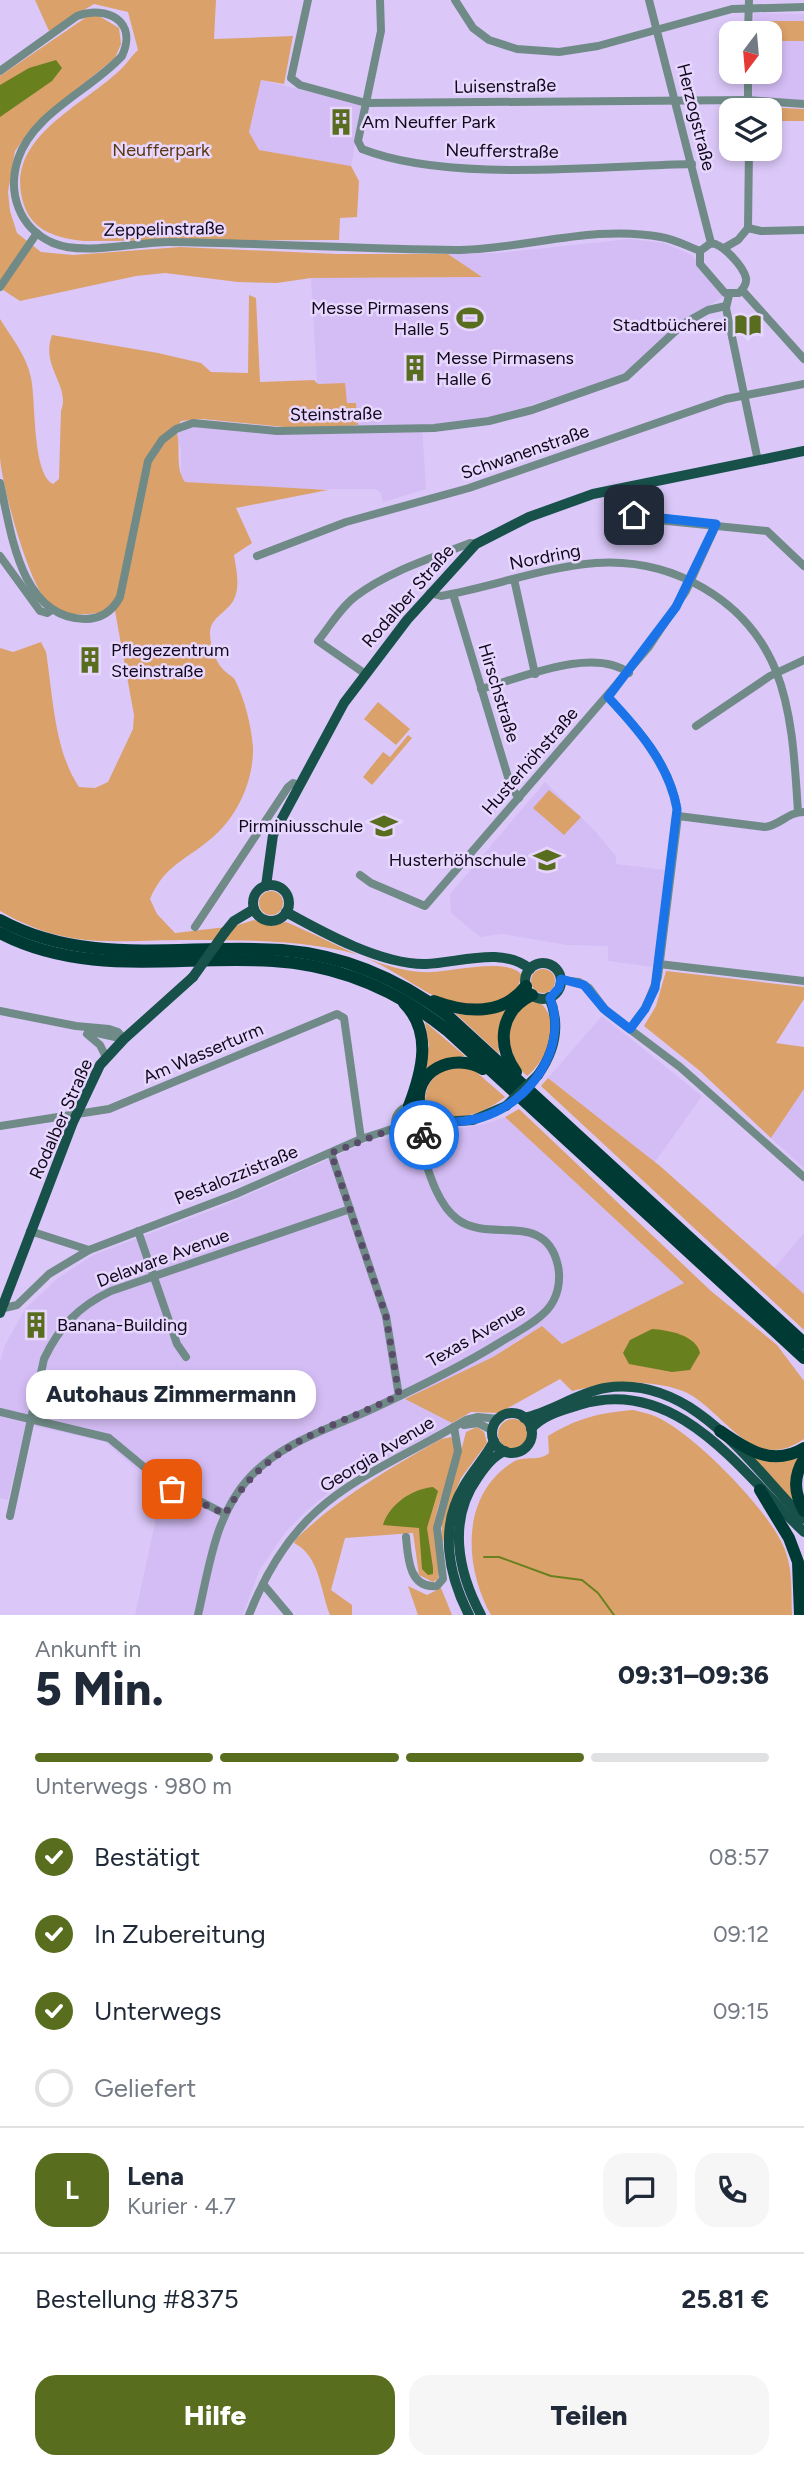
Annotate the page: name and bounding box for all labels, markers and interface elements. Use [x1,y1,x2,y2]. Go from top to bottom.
north arrow [719,21,782,84]
map controls [719,21,782,161]
street label: Herzogstraße [672,61,720,173]
street label: Luisenstraße [454,74,556,98]
button: layers [719,98,782,161]
building icon: Am Neuffer Park [326,107,356,137]
place label: Am Neuffer Park [362,111,496,133]
park label: Neufferpark [112,139,210,161]
street label: Neufferstraße [445,139,559,163]
street label: Zeppelinstraße [103,217,225,241]
place label: Messe Pirmasens Halle 5 [311,297,449,340]
sports icon: Messe Pirmasens Halle 5 [455,303,485,333]
library icon: Stadtbücherei [733,310,763,340]
place label: Stadtbücherei [612,314,727,336]
place label: Messe Pirmasens Halle 6 [436,347,574,390]
building icon: Messe Pirmasens Halle 6 [400,353,430,383]
street label: Steinstraße [290,402,383,426]
street label: Schwanenstraße [458,420,592,484]
pin [604,485,664,545]
icon: home [615,496,653,534]
street label: Nordring [508,539,582,575]
street label: Rodalber Straße [357,540,459,652]
place label: Pflegezentrum Steinstraße [111,639,229,682]
street label: Hirschstraße [474,641,525,745]
building icon: Pflegezentrum Steinstraße [75,645,105,675]
street label: Husterhöhstraße [477,702,583,819]
school or university icon: Pirminiusschule [369,811,399,841]
place label: Pirminiusschule [238,815,363,837]
school or university icon: Husterhöhschule [532,845,562,875]
place label: Husterhöhschule [389,849,526,871]
street label: Am Wasserturm [140,1018,266,1088]
street label: Rodalber Straße [25,1055,97,1183]
courier [389,1100,459,1170]
icon: bike [405,1116,443,1154]
street label: Pestalozzistraße [171,1140,301,1210]
street label: Delaware Avenue [94,1224,232,1292]
street label: Texas Avenue [423,1298,529,1372]
building icon: Banana-Building [21,1310,51,1340]
place label: Banana-Building [57,1314,188,1336]
callout: Autohaus Zimmermann [27,1370,317,1419]
text: Autohaus Zimmermann [46,1380,296,1408]
street label: Georgia Avenue [316,1411,438,1497]
pin [142,1459,202,1519]
icon: bag [153,1470,191,1508]
text: Ankunft in [35,1635,141,1663]
text: 09:31–09:36 [618,1659,769,1691]
text: 5 Min. [35,1661,164,1717]
text: Unterwegs · 980 m [35,1772,232,1800]
icon: check [35,1838,73,1876]
text: Bestätigt [94,1841,200,1873]
text: 08:57 [709,1843,769,1871]
icon: check [35,1915,73,1953]
text: In Zubereitung [94,1918,266,1950]
text: 09:12 [713,1920,769,1948]
icon: check [35,1992,73,2030]
text: Unterwegs [94,1995,221,2027]
text: 09:15 [713,1997,769,2025]
text: Geliefert [94,2072,196,2104]
button: chat [603,2153,677,2227]
button: phone [695,2153,769,2227]
text: Lena [127,2160,184,2192]
text: L [65,2174,79,2206]
text: Kurier · 4.7 [127,2192,236,2220]
text: Bestellung #8375 [35,2283,239,2315]
text: 25.81 € [681,2283,769,2315]
button: Hilfe [35,2375,395,2455]
button: Teilen [409,2375,769,2455]

